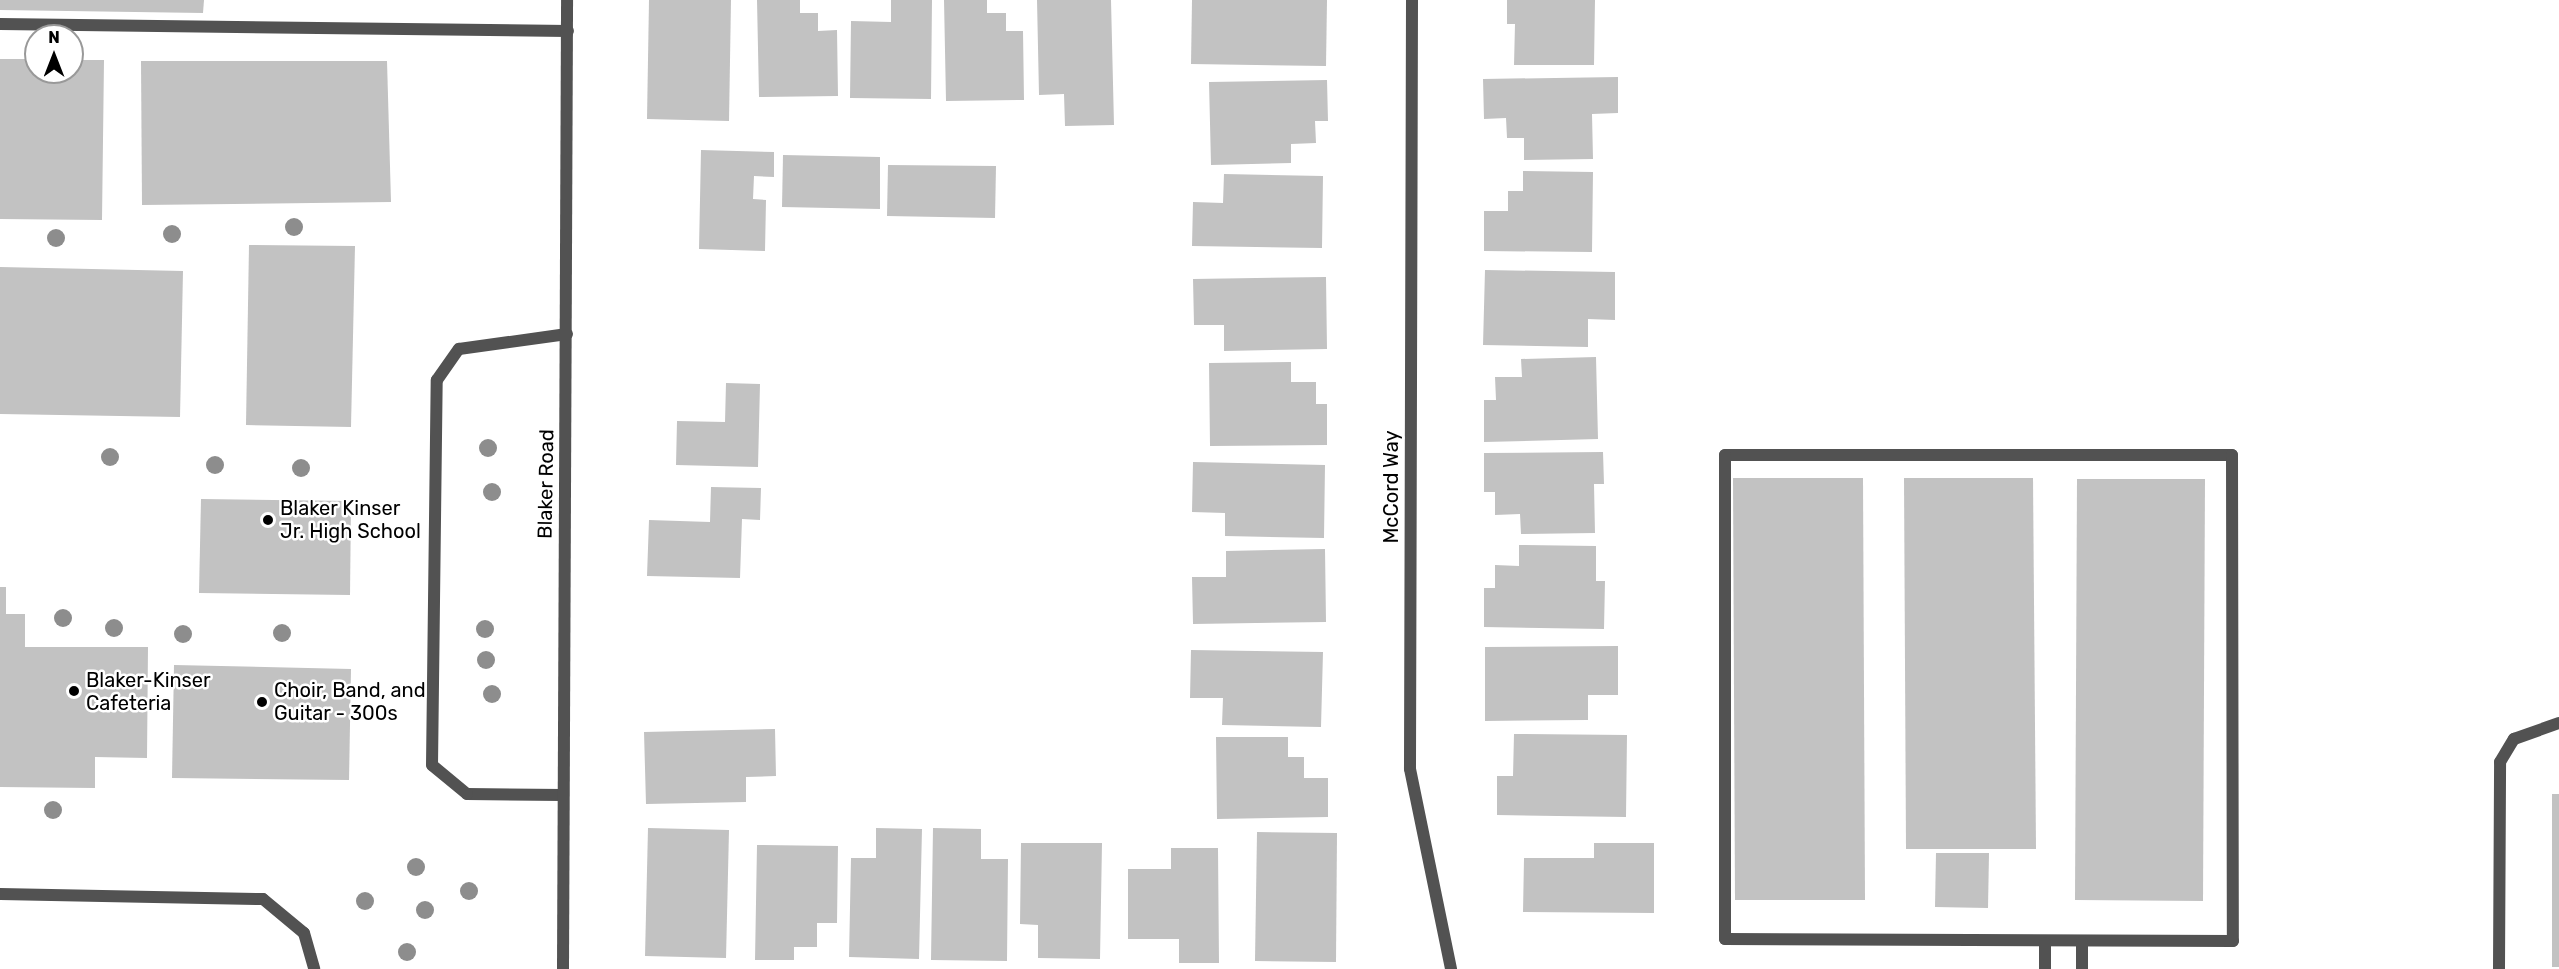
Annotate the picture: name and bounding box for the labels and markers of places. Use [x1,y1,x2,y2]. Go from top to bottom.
place label: Blaker Kinser Jr. High School [280,496,421,543]
marker: Blaker Kinser Jr. High School [261,513,275,527]
place label: Blaker-Kinser Cafeteria [86,668,211,715]
place label: Choir, Band, and Guitar - 300s [274,678,426,725]
marker: Blaker-Kinser Cafeteria [67,684,81,698]
marker: Choir, Band, and Guitar - 300s [255,695,269,709]

